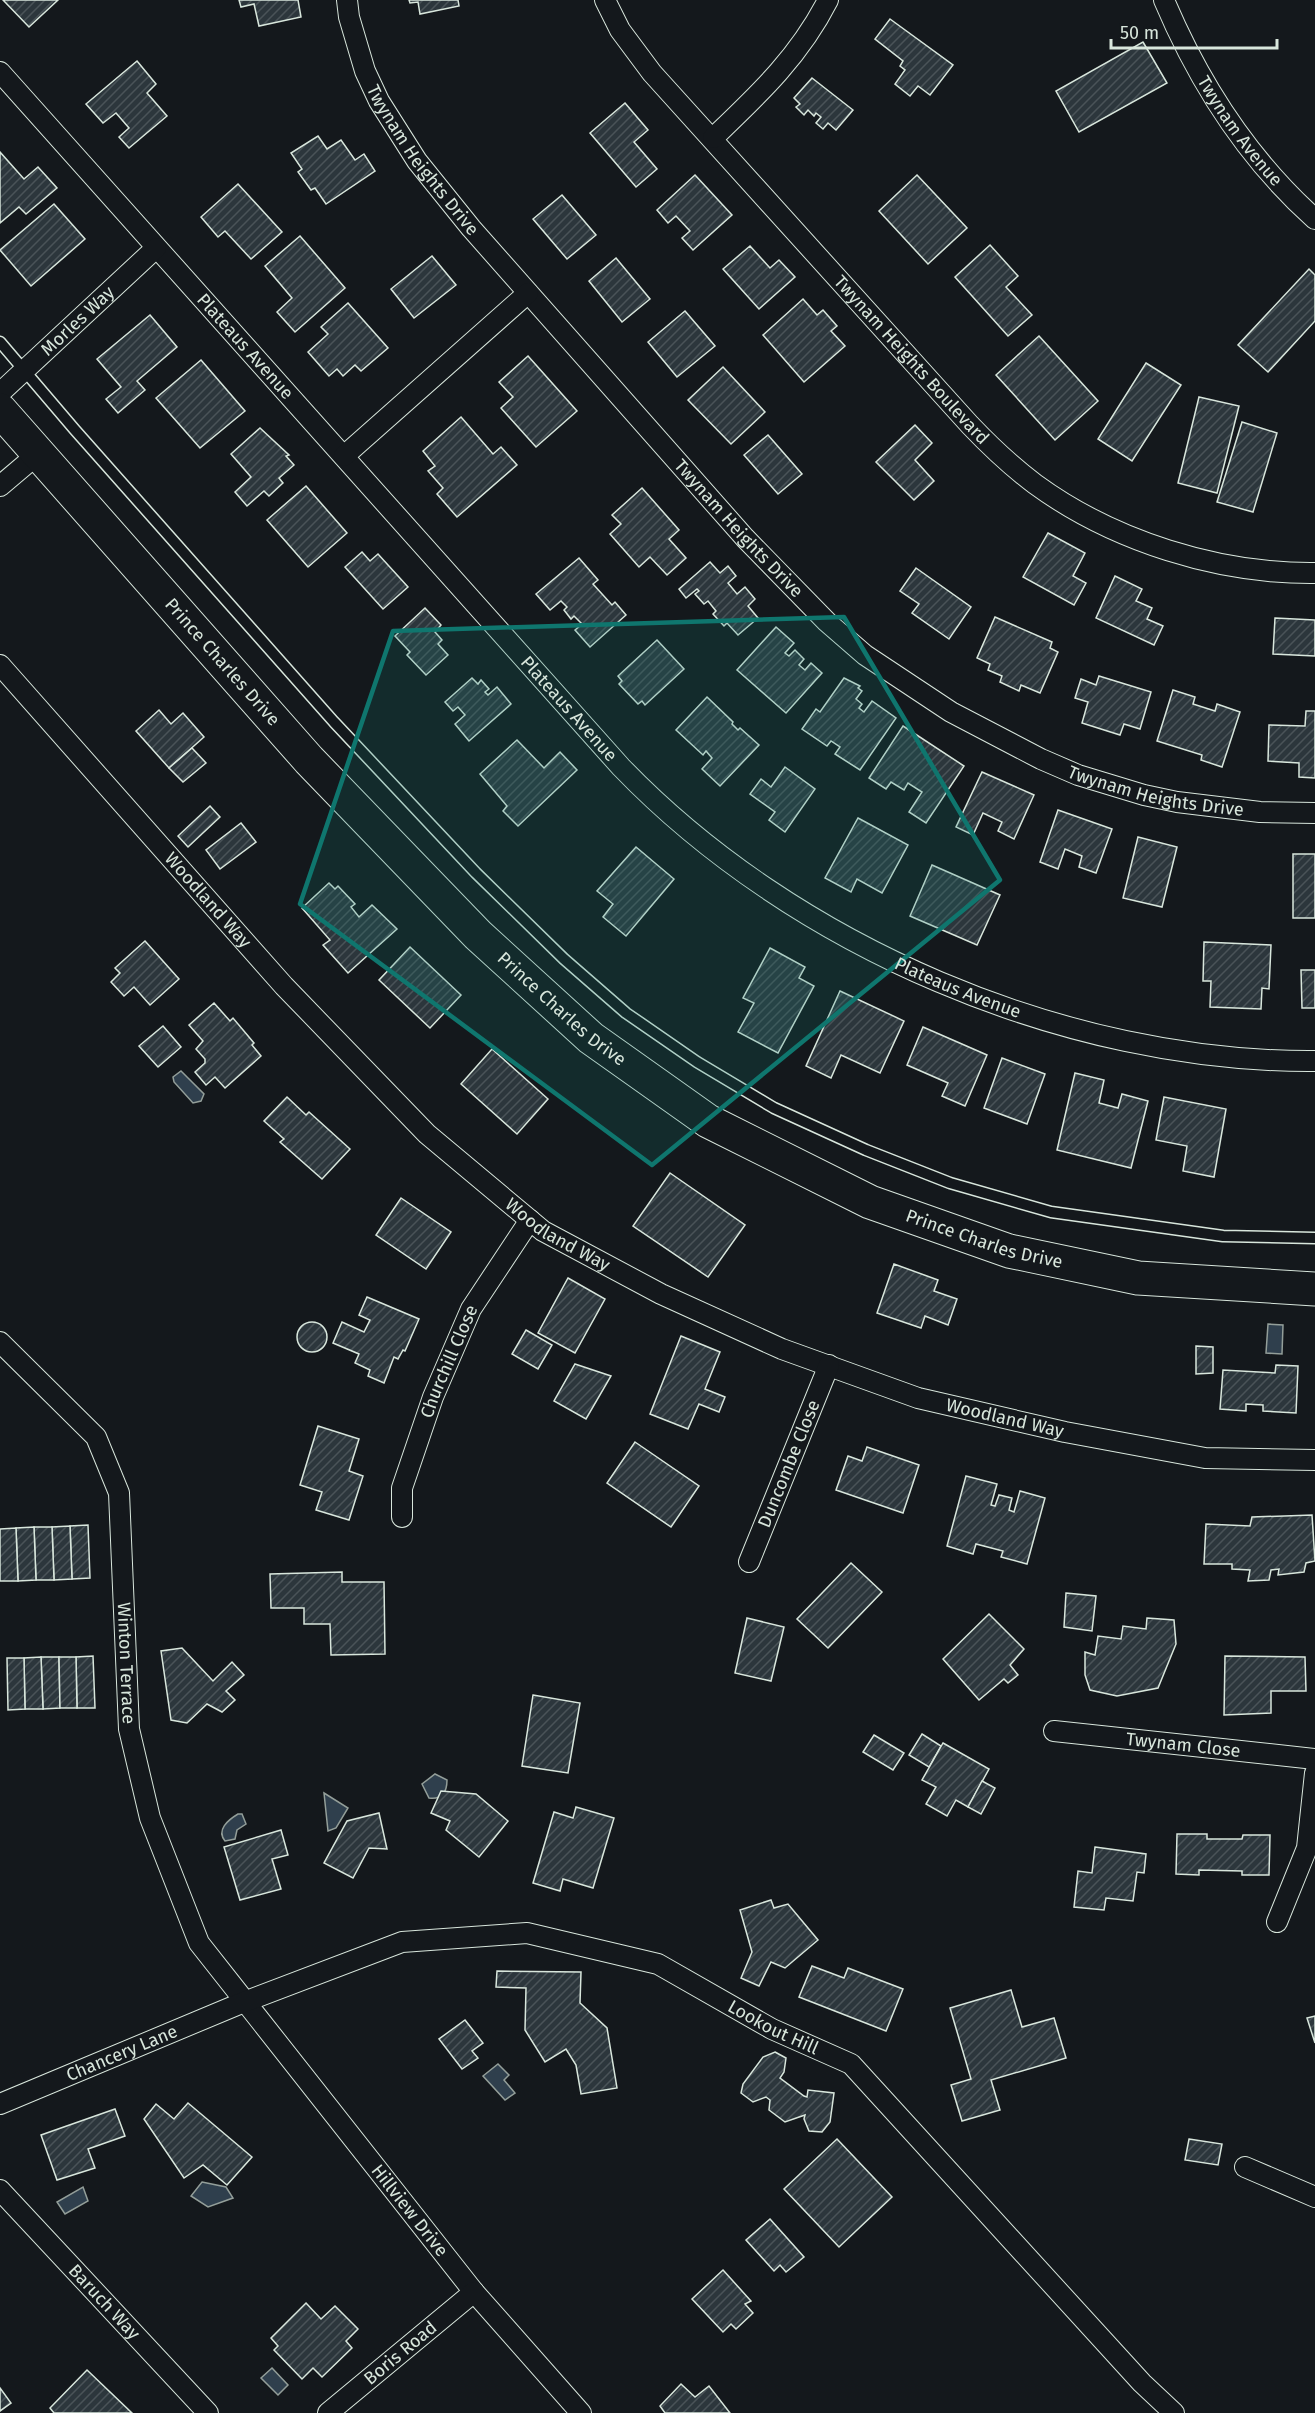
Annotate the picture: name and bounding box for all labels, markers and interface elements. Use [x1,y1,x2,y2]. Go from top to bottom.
scale bar [1111,12,1278,50]
text: 50 m [1120,22,1159,44]
street label: Twynam Avenue [1193,72,1287,191]
street label: Twynam Heights Drive [362,81,484,240]
street label: Twynam Heights Boulevard [829,271,994,449]
street label: Morles Way [36,281,119,360]
street label: Plateaus Avenue [192,289,298,404]
street label: Twynam Heights Drive [670,455,808,602]
street label: Prince Charles Drive [160,593,285,730]
street label: Plateaus Avenue [516,651,622,766]
street label: Twynam Heights Drive [1064,761,1245,821]
street label: Woodland Way [160,848,256,953]
street label: Prince Charles Drive [493,947,630,1070]
street label: Plateaus Avenue [891,952,1024,1023]
street label: Woodland Way [501,1193,614,1276]
street label: Prince Charles Drive [903,1205,1065,1273]
street label: Churchill Close [416,1302,482,1421]
street label: Woodland Way [944,1394,1066,1442]
street label: Duncombe Close [753,1397,825,1531]
street label: Winton Terrace [113,1602,140,1725]
street label: Twynam Close [1125,1728,1242,1762]
street label: Lookout Hill [724,1995,822,2059]
street label: Chancery Lane [63,2020,181,2086]
street label: Hillview Drive [367,2160,453,2261]
street label: Baruch Way [64,2260,145,2344]
street label: Boris Road [359,2316,441,2390]

